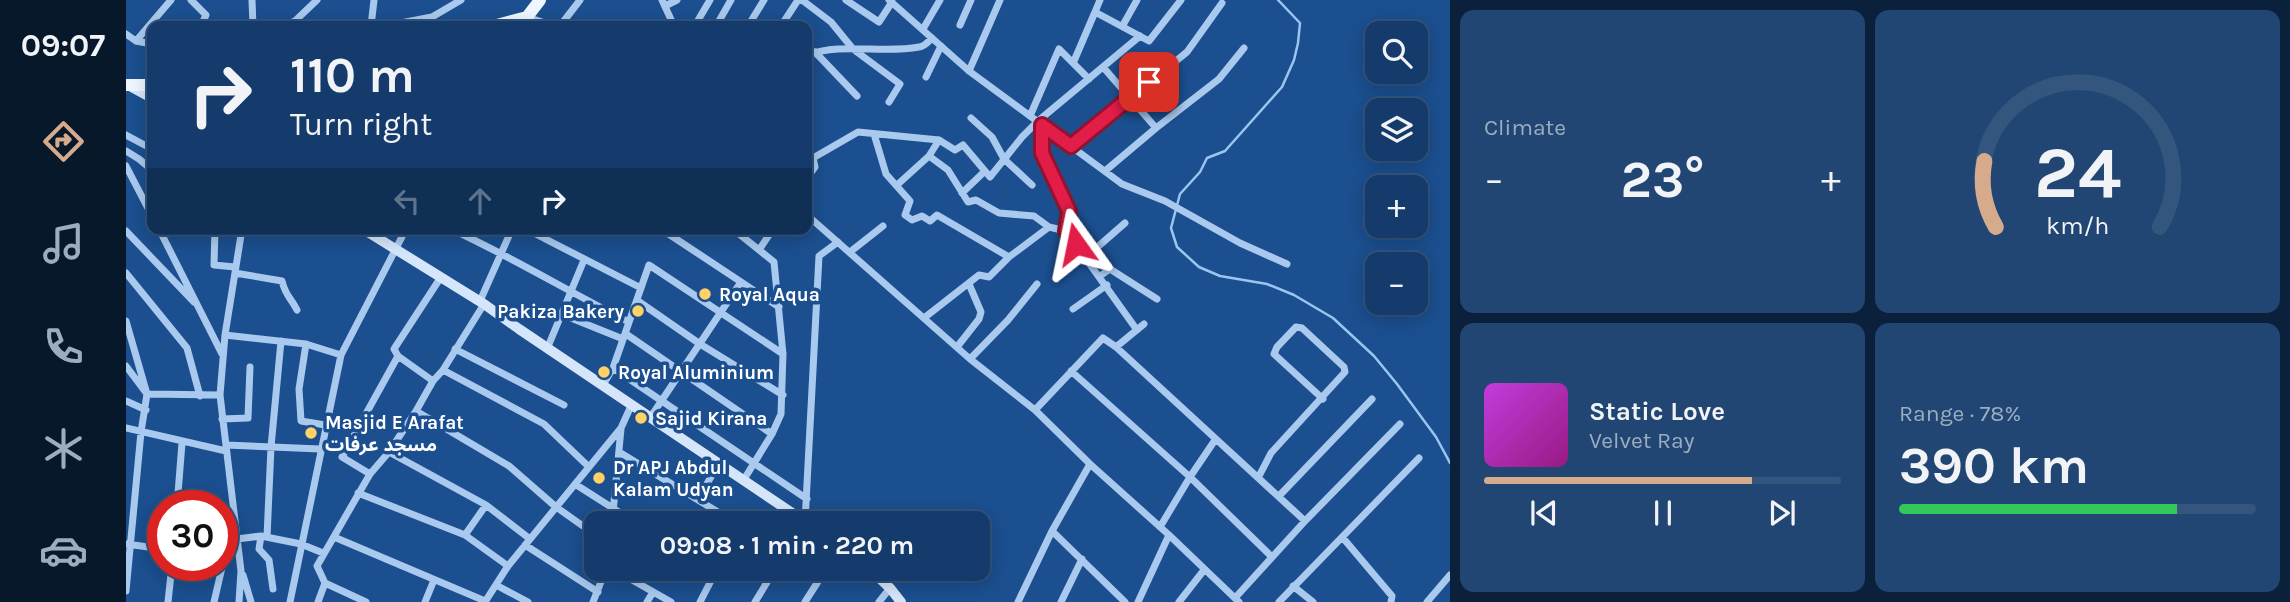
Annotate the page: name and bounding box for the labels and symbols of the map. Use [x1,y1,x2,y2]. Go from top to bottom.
pin [1119,52,1179,112]
position arrow [1039,207,1113,281]
place label: Royal Aqua [719,284,820,306]
marker: Royal Aqua [697,286,713,302]
place label: Pakiza Bakery [497,301,624,323]
marker: Pakiza Bakery [630,303,646,319]
place label: Royal Aluminium [618,362,774,384]
marker: Royal Aluminium [596,364,612,380]
place label: Sajid Kirana [655,408,767,430]
marker: Sajid Kirana [633,410,649,426]
place label: Masjid E Arafat مسجد عرفات [325,412,464,456]
marker: Masjid E Arafat مسجد عرفات [303,425,319,441]
place label: Dr APJ Abdul Kalam Udyan [613,457,734,501]
marker: Dr APJ Abdul Kalam Udyan [591,470,607,486]
speed limit sign: 30 [147,490,238,581]

